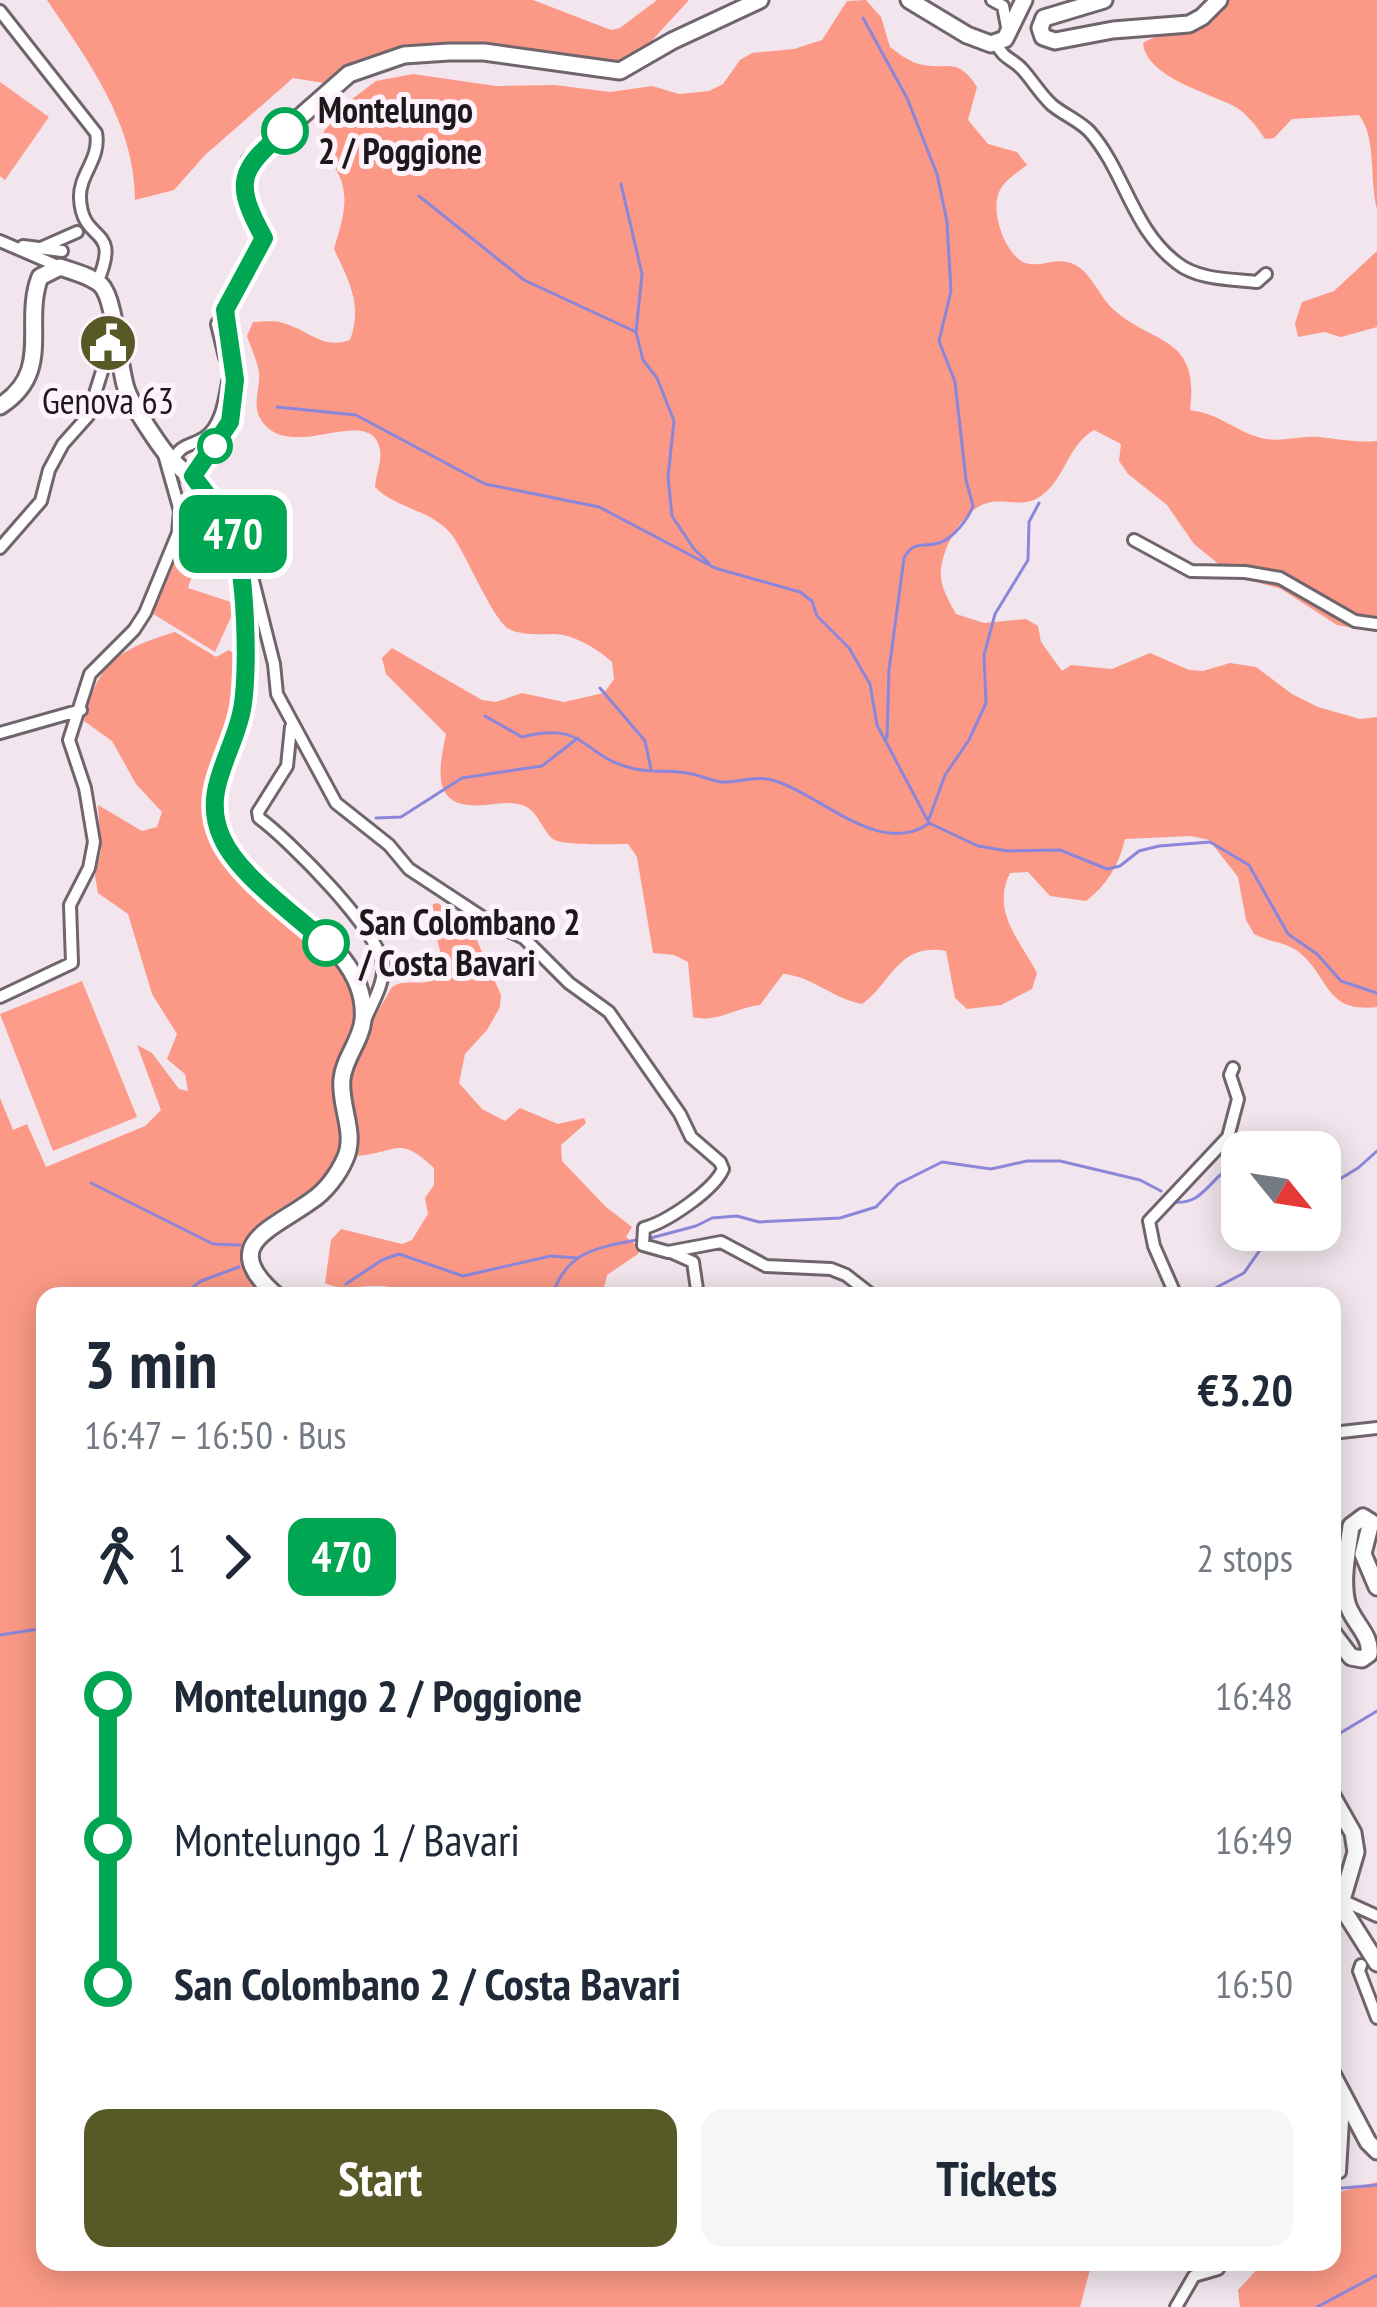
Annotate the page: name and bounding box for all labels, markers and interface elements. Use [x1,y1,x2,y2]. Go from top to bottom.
place label: Montelungo 2 / Poggione [318,86,482,174]
marker: Montelungo 2 / Poggione [263,109,307,153]
public building icon: Genova 63 [77,312,139,374]
place label: Genova 63 [42,377,174,424]
unlabelled marker [199,430,231,462]
line badge: 470 [164,495,302,573]
text: 470 [203,506,263,561]
place label: San Colombano 2 / Costa Bavari [358,898,580,986]
marker: San Colombano 2 / Costa Bavari [304,921,348,965]
north arrow [1221,1131,1341,1251]
map controls [1221,1131,1341,1251]
text: 3 min [84,1321,217,1406]
text: €3.20 [1197,1360,1293,1418]
text: 16:47 – 16:50 · Bus [84,1409,346,1460]
icon: walk [84,1524,150,1590]
icon: forward [204,1524,270,1590]
text: 470 [312,1529,372,1584]
text: 1 [168,1532,186,1583]
text: 2 stops [1197,1532,1293,1583]
text: Montelungo 2 / Poggione [174,1666,582,1724]
text: 16:48 [1215,1670,1293,1721]
text: Montelungo 1 / Bavari [174,1810,520,1868]
text: 16:49 [1215,1814,1293,1865]
text: San Colombano 2 / Costa Bavari [174,1954,681,2012]
text: 16:50 [1215,1958,1293,2009]
button: Start [84,2109,677,2247]
button: Tickets [701,2109,1293,2247]

